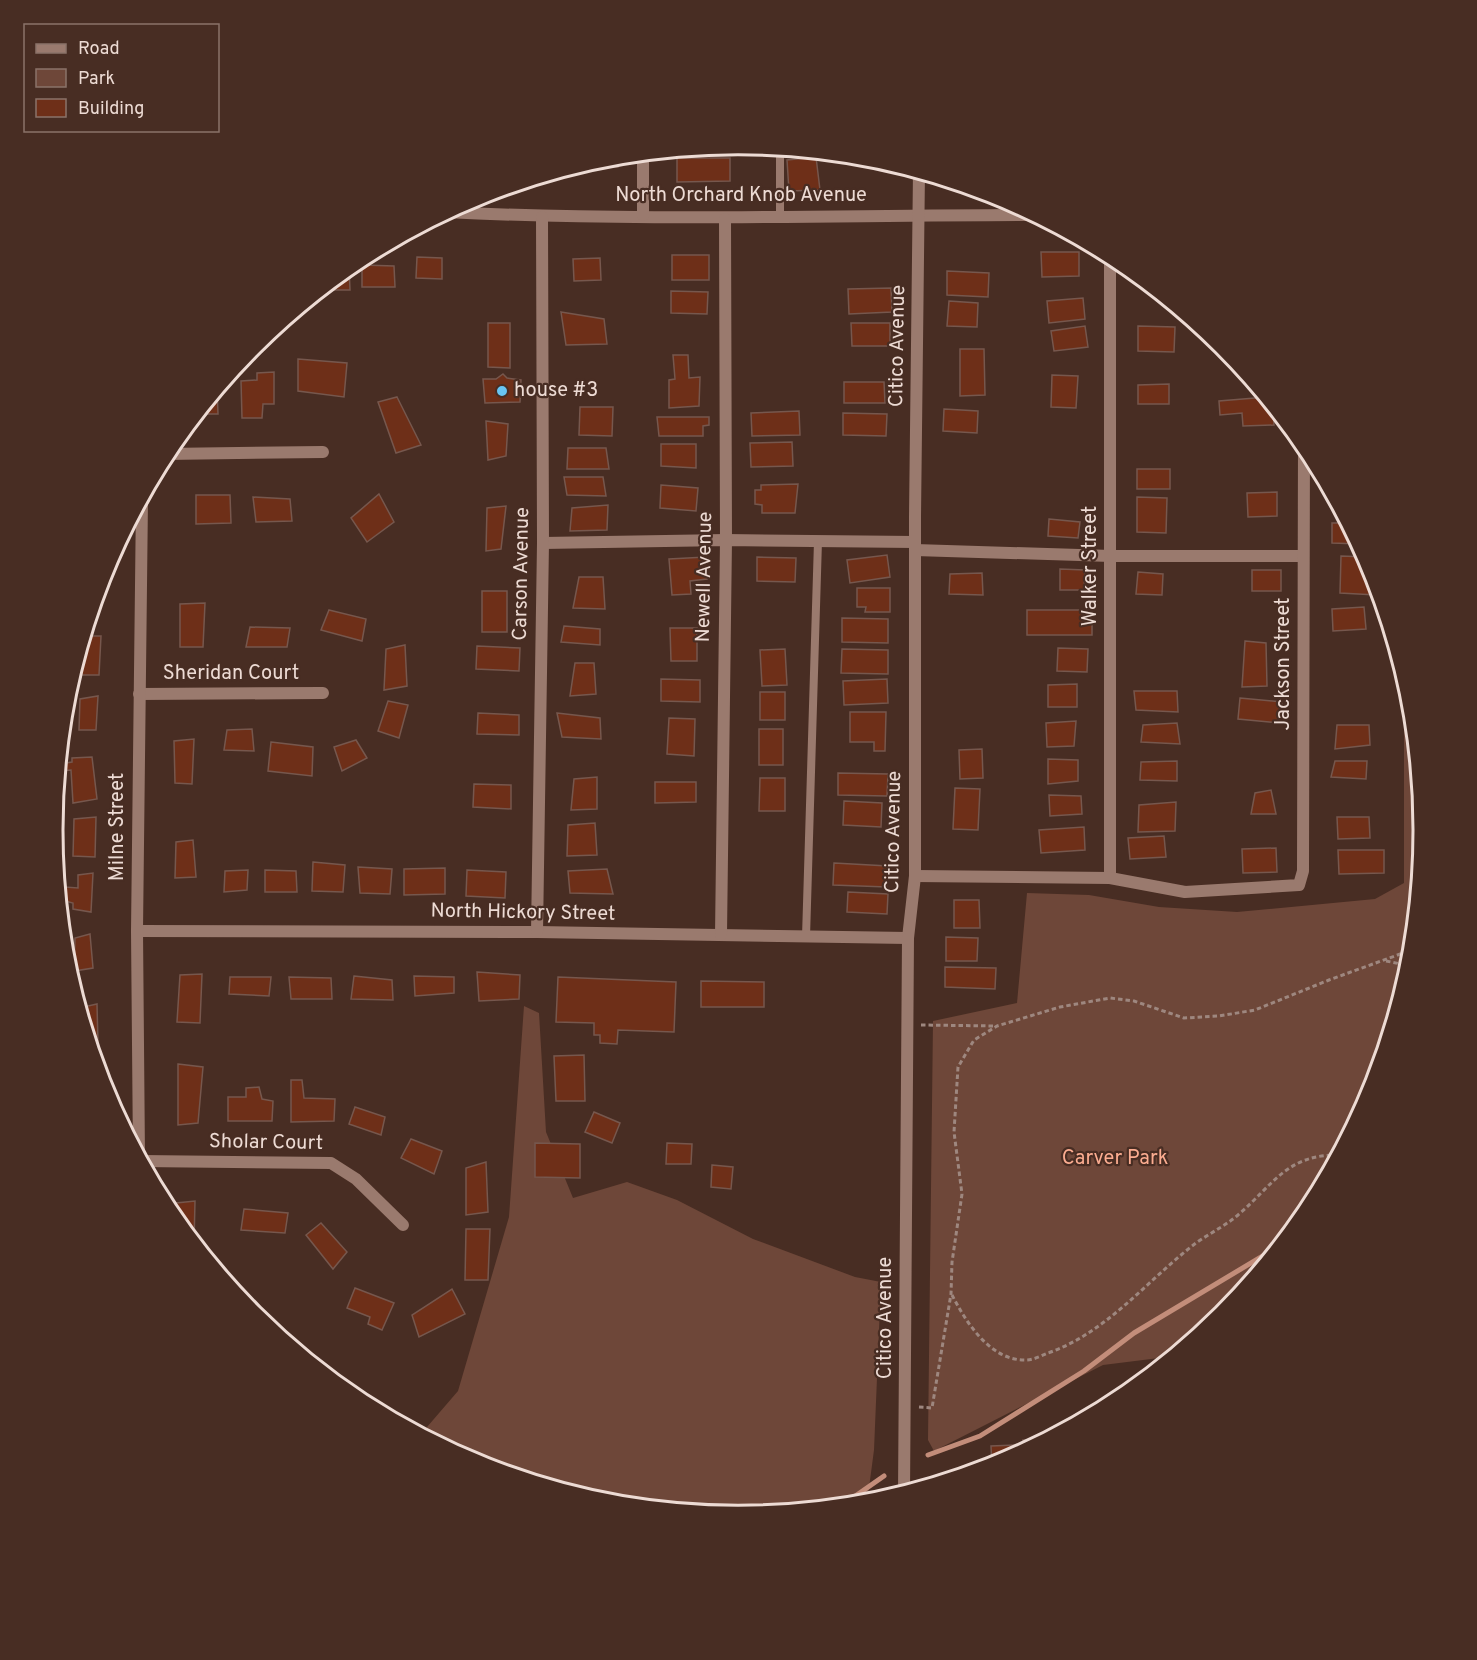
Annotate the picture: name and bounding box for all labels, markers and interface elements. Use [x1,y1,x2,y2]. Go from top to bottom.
legend [24,24,219,132]
text: Road [78,38,120,61]
text: Park [78,68,115,91]
text: Building [78,98,144,121]
street label: North Orchard Knob Avenue [615,183,867,209]
street label: Citico Avenue [884,285,912,407]
place label: house #3 [514,378,598,404]
marker: house #3 [495,384,509,398]
street label: Walker Street [1078,506,1104,626]
street label: Carson Avenue [508,507,536,641]
street label: Newell Avenue [691,511,719,643]
street label: Jackson Street [1271,597,1297,731]
street label: Sheridan Court [163,661,299,687]
street label: Citico Avenue [880,771,908,893]
street label: Milne Street [105,773,131,881]
street label: North Hickory Street [430,898,616,928]
street label: Sholar Court [209,1129,323,1157]
park label: Carver Park [1062,1146,1168,1172]
street label: Citico Avenue [873,1257,899,1379]

